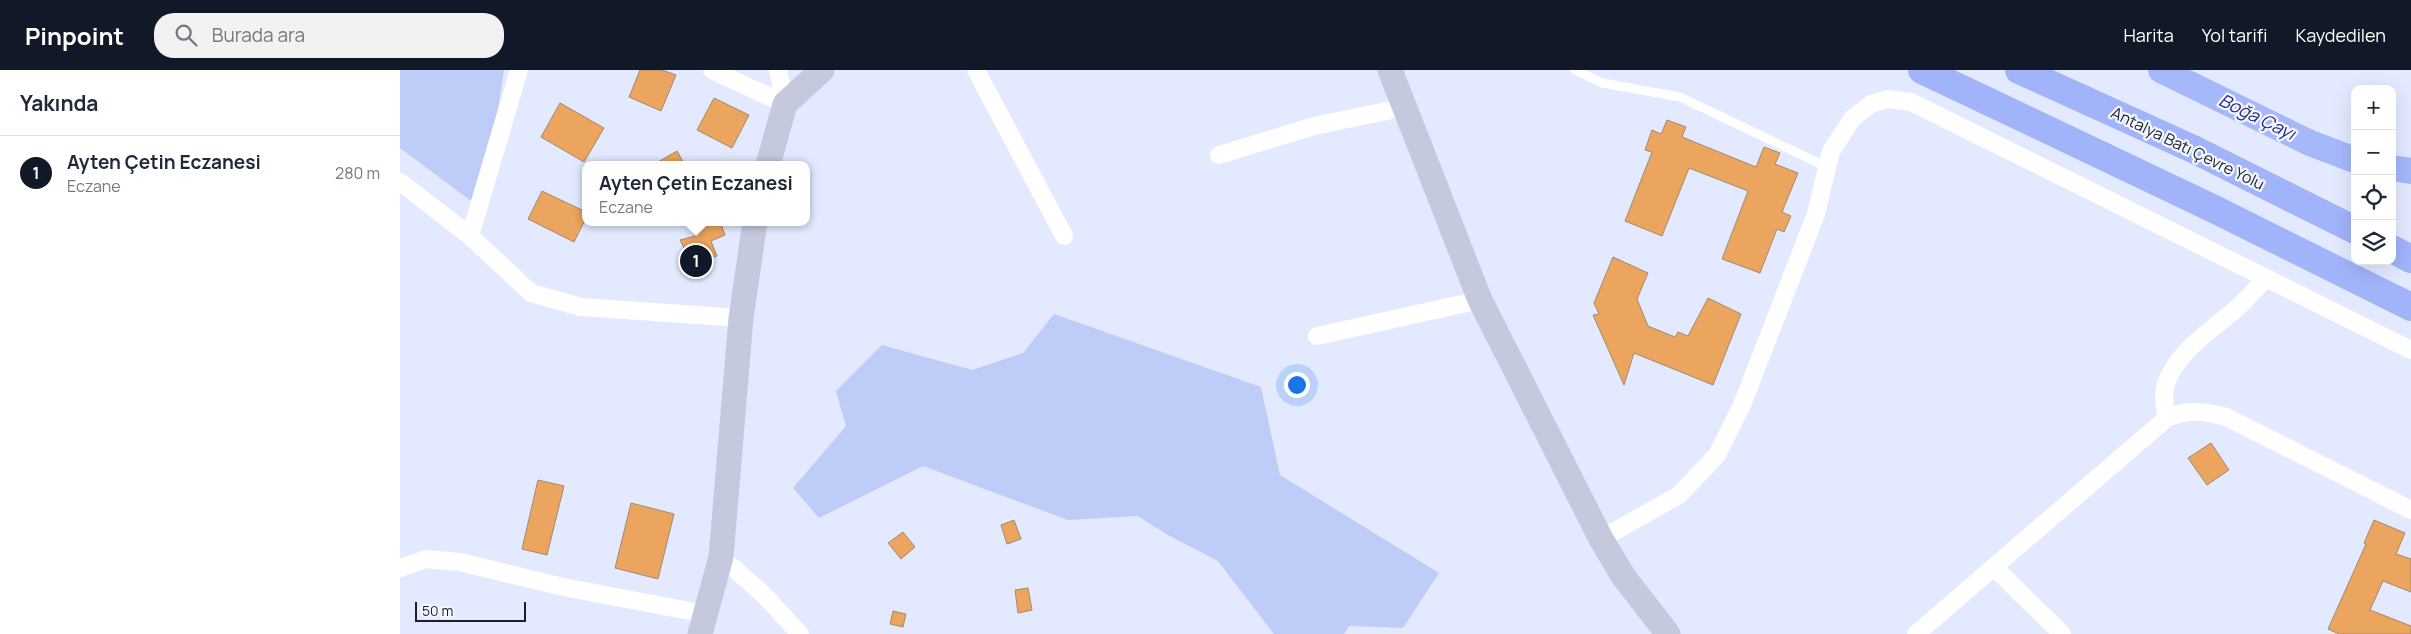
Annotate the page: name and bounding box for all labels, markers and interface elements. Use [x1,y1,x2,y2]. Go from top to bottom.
search box [154,13,504,58]
text: Pinpoint [25,19,124,52]
icon: search [172,21,200,49]
text: Burada ara [212,22,305,48]
text: Harita [2124,23,2174,47]
text: Yol tarifi [2202,23,2268,47]
text: Kaydedilen [2296,23,2386,47]
map controls [2351,85,2396,265]
button: + [2351,85,2396,130]
water label: Boğa Çayı [2215,87,2301,146]
text: Yakında [20,89,98,117]
street label: Antalya Batı Çevre Yolu [2108,101,2268,195]
button: − [2351,130,2396,175]
text: Ayten Çetin Eczanesi [67,149,261,175]
popup [582,161,810,226]
text: 1 [32,162,40,184]
text: 280 m [335,162,380,184]
text: Ayten Çetin Eczanesi [599,170,793,196]
text: Eczane [67,175,121,197]
button: locate [2351,175,2396,220]
text: Eczane [599,196,653,218]
button: layers [2351,220,2396,265]
pin: 1 [680,242,712,280]
your location [1284,372,1310,398]
scale bar [415,599,526,622]
text: 50 m [422,601,453,620]

